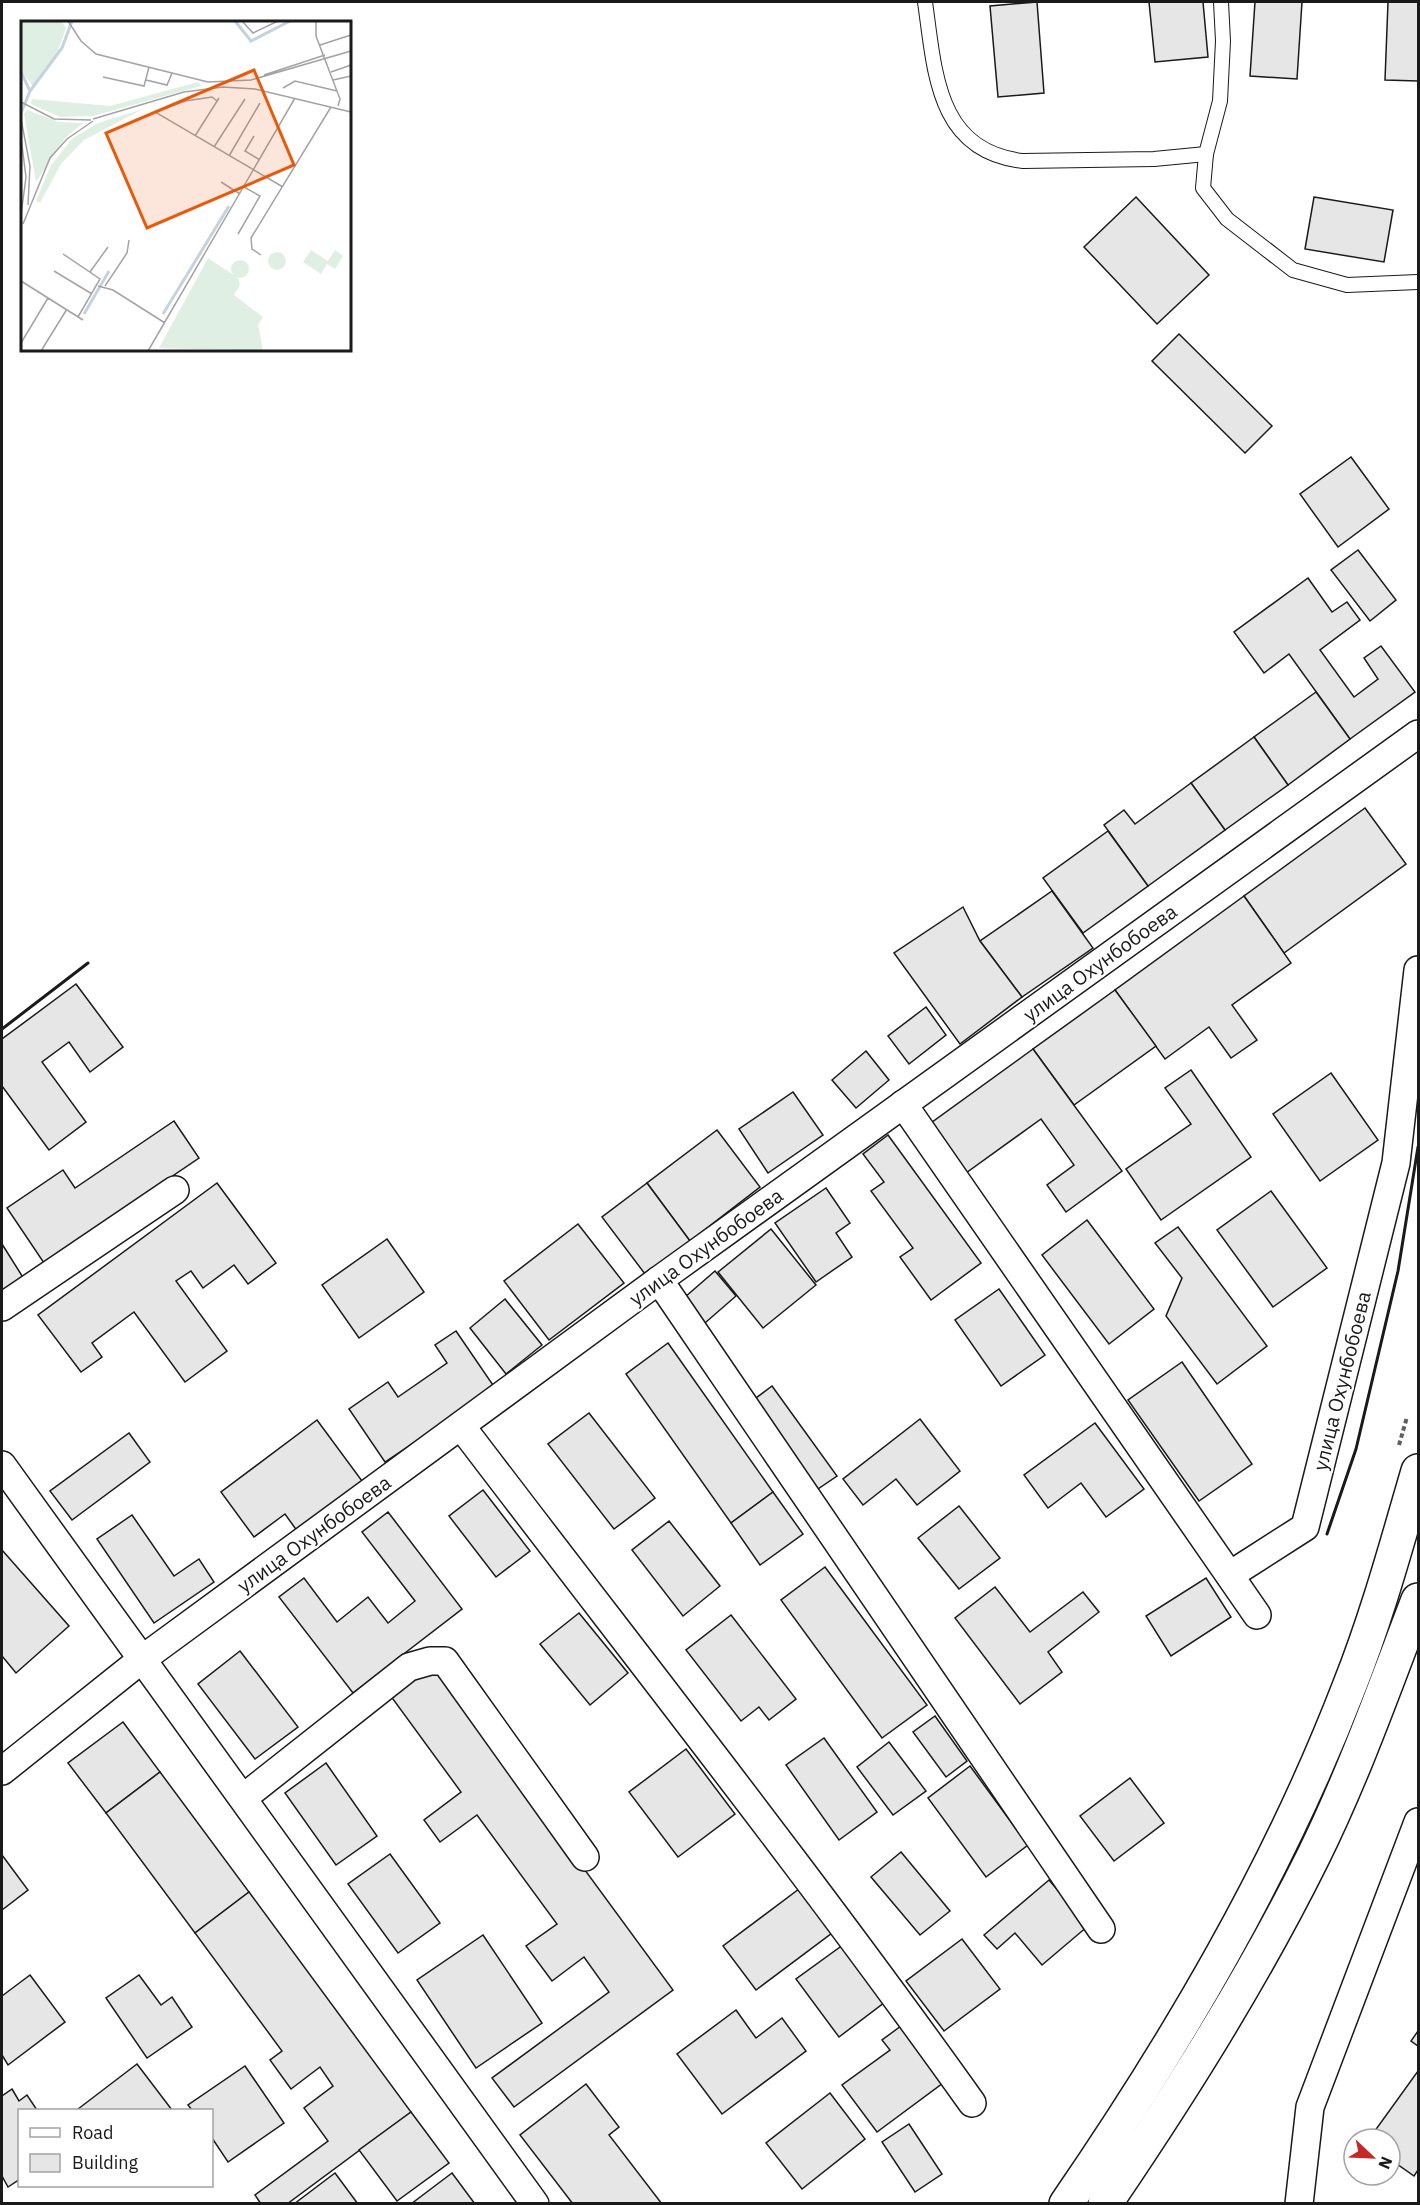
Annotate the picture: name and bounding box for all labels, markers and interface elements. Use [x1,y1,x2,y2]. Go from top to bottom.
inset map [21,21,351,351]
street label: улица Охунбобоева [1017,897,1182,1028]
street label: улица Охунбобоева [623,1181,788,1312]
street label: улица Охунбобоева [1306,1288,1377,1473]
street label: улица Охунбобоева [231,1468,396,1599]
legend [18,2109,213,2187]
text: Road [72,2121,113,2144]
north arrow [1342,2127,1402,2187]
text: Building [72,2151,139,2174]
text: N [1374,2154,1397,2172]

